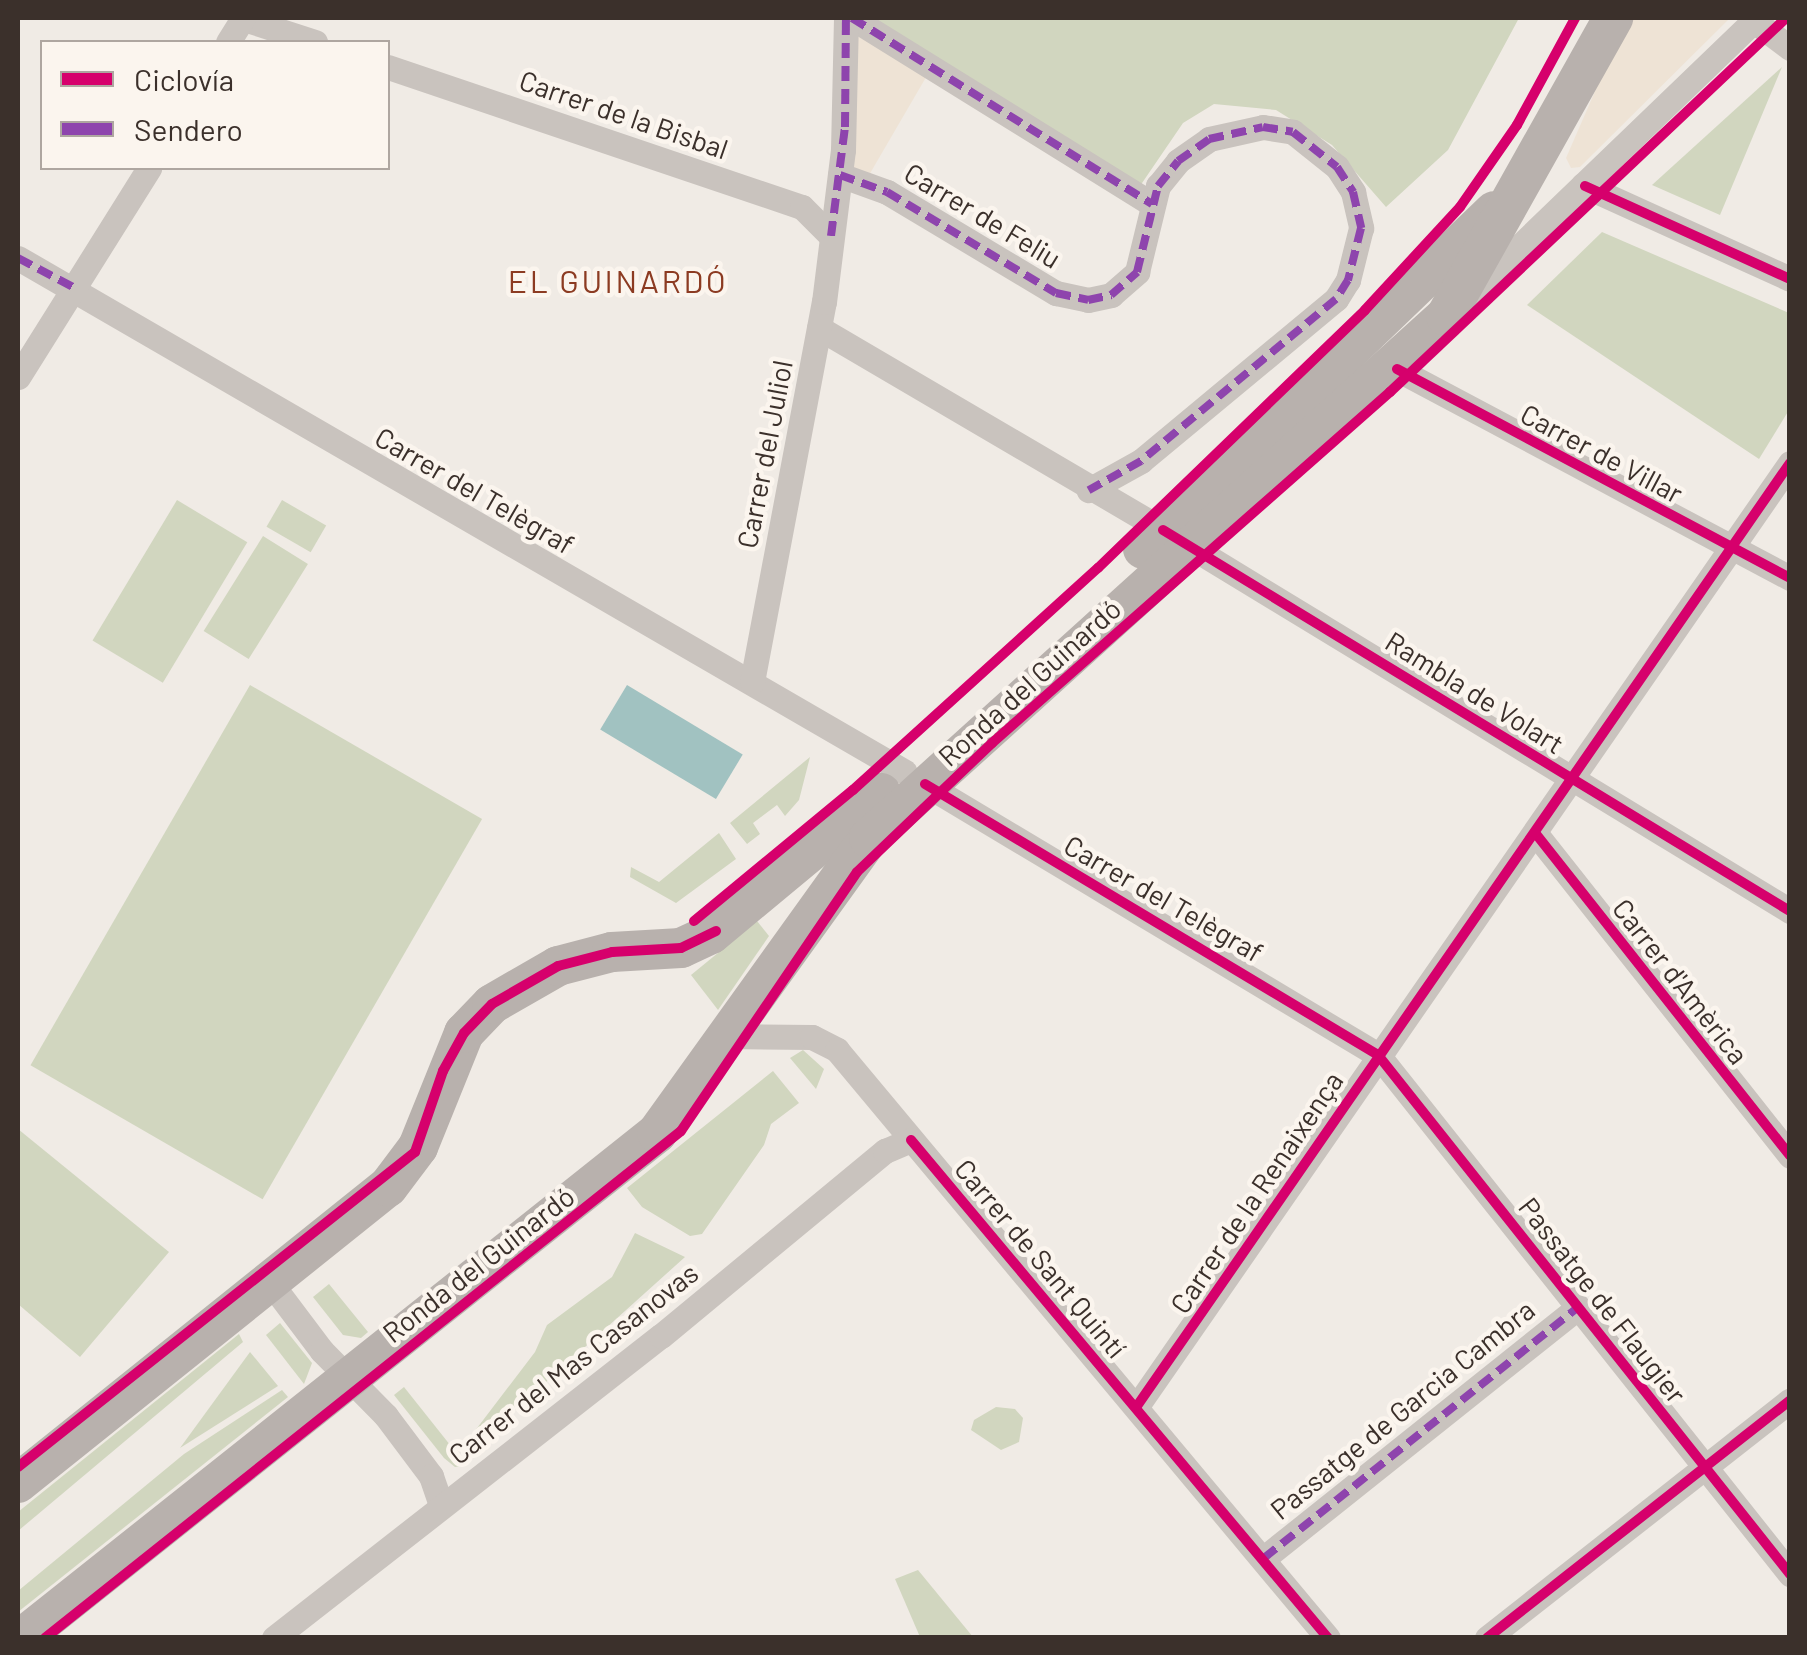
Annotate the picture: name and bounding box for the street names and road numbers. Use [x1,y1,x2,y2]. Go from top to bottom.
street label: Carrer de la Bisbal [515,63,733,165]
street label: Carrer de Feliu [899,155,1067,275]
street label: Carrer del Juliol [729,357,799,551]
street label: Carrer de Villar [1515,396,1689,510]
street label: Carrer del Telègraf [370,419,580,561]
street label: Ronda del Guinardó [931,591,1127,773]
street label: Rambla de Volart [1380,624,1570,760]
street label: Carrer del Telègraf [1059,827,1269,969]
street label: Carrer d'Amèrica [1606,892,1756,1070]
street label: Carrer de la Renaixença [1163,1065,1349,1319]
street label: Carrer de Sant Quintí [948,1152,1134,1364]
street label: Ronda del Guinardó [376,1179,580,1349]
street label: Passatge de Flaugier [1512,1190,1694,1410]
street label: Carrer del Mas Casanovas [442,1255,704,1471]
street label: Passatge de Garcia Cambra [1263,1292,1541,1526]

